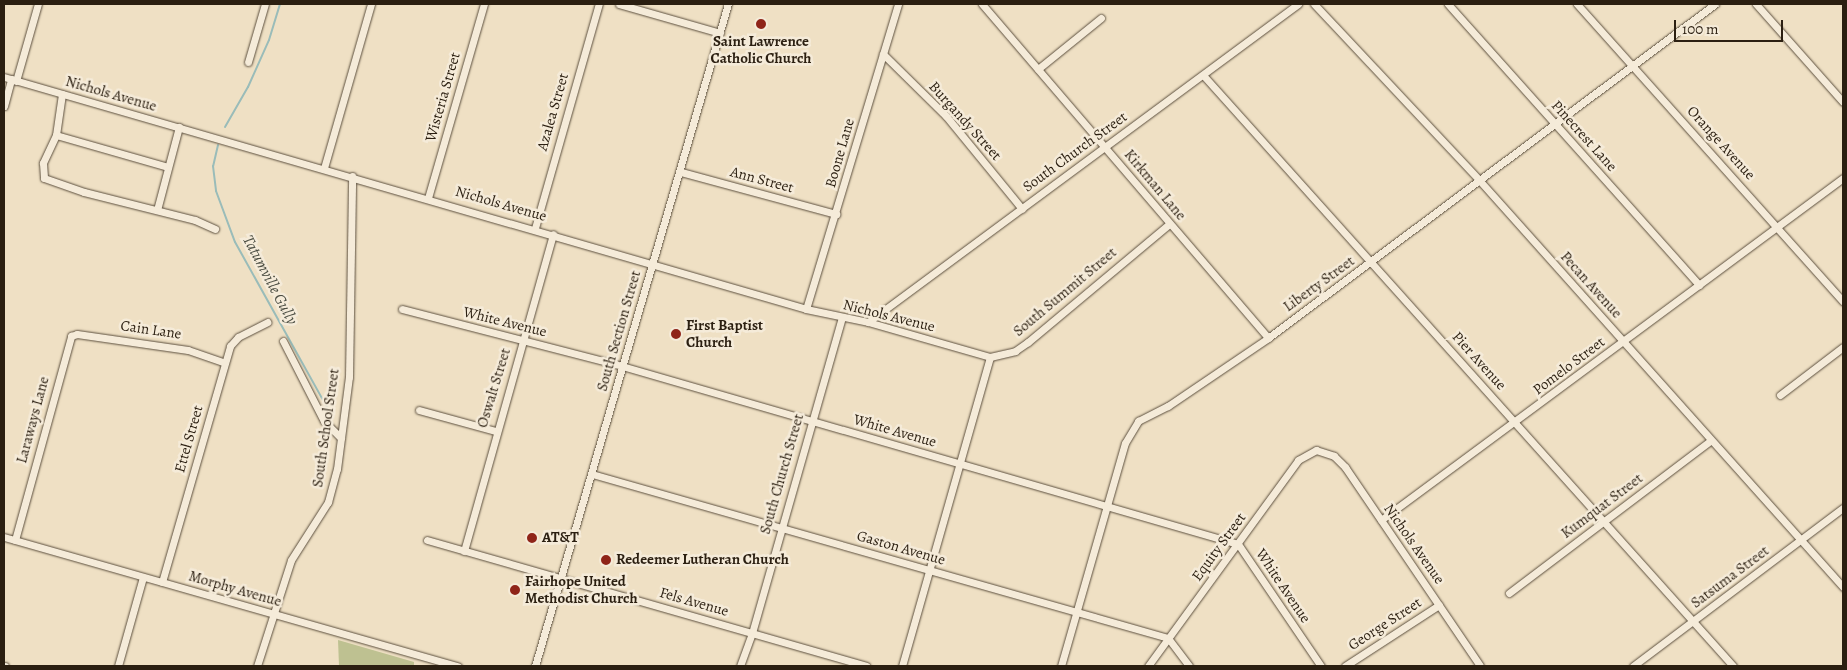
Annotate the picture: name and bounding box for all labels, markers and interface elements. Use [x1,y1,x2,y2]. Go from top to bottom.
scale bar [1677,10,1786,42]
marker: Saint Lawrence Catholic Church [755,18,767,30]
text: 100 m [1682,19,1719,39]
place label: Saint Lawrence Catholic Church [711,32,811,67]
street label: Wisteria Street [422,50,464,144]
street label: Azalea Street [533,71,573,153]
street label: Nichols Avenue [63,72,159,116]
street label: Burgandy Street [925,78,1005,164]
street label: Pinecrest Lane [1547,97,1621,175]
street label: Orange Avenue [1683,102,1759,184]
street label: South Church Street [1019,108,1131,196]
street label: Boone Lane [822,116,858,190]
street label: Kirkman Lane [1120,146,1190,224]
street label: Ann Street [728,163,796,197]
street label: Nichols Avenue [453,182,549,226]
water label: Tatumville Gully [238,232,302,328]
street label: South Summit Street [1010,244,1120,340]
street label: Pecan Avenue [1556,248,1626,322]
street label: Liberty Street [1280,252,1358,316]
street label: South Section Street [593,269,645,393]
street label: Nichols Avenue [841,296,937,336]
street label: White Avenue [461,303,549,341]
place label: First Baptist Church [686,316,763,351]
street label: Cain Lane [119,317,183,343]
marker: First Baptist Church [670,328,682,340]
street label: Pier Avenue [1448,328,1510,394]
street label: Pomelo Street [1530,333,1608,399]
street label: Oswalt Street [473,346,515,430]
street label: South School Street [309,368,343,488]
street label: Laraways Lane [13,375,53,465]
street label: Ettel Street [171,403,207,475]
street label: White Avenue [851,411,939,451]
street label: South Church Street [756,412,808,536]
street label: Kumquat Street [1558,470,1646,542]
street label: Nichols Avenue [1380,500,1448,588]
street label: Equity Street [1188,509,1250,585]
street label: Gaston Avenue [855,527,947,569]
place label: AT&T [542,529,579,547]
marker: AT&T [526,532,538,544]
street label: Satsuma Street [1687,542,1773,612]
street label: White Avenue [1252,546,1314,626]
place label: Redeemer Lutheran Church [616,551,789,569]
marker: Redeemer Lutheran Church [600,554,612,566]
street label: Morphy Avenue [187,567,283,611]
place label: Fairhope United Methodist Church [525,572,638,607]
marker: Fairhope United Methodist Church [509,584,521,596]
street label: Fels Avenue [657,584,731,620]
street label: George Street [1345,594,1425,654]

